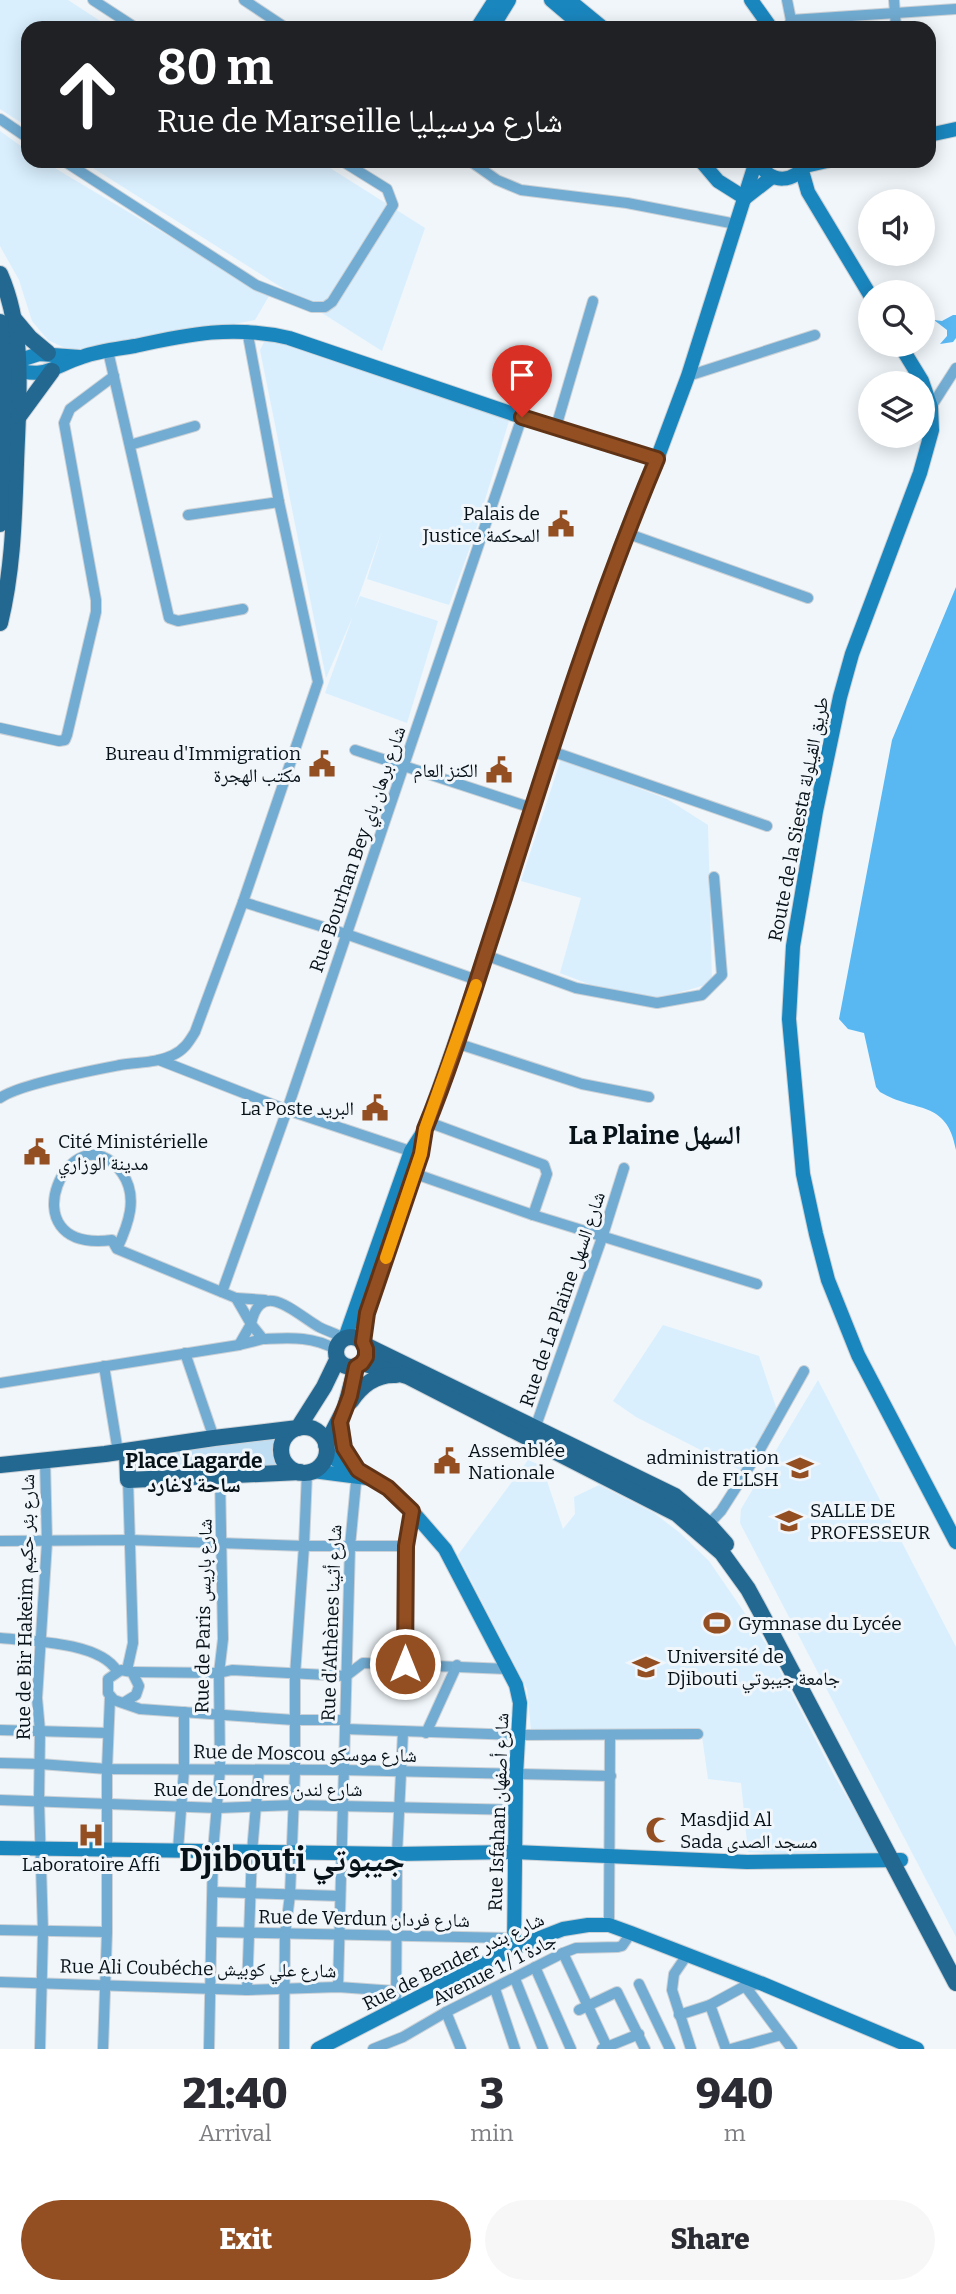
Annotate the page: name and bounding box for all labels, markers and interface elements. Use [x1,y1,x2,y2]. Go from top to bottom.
text: 80 m [157,38,273,97]
icon: ahead [42,49,133,140]
text: Rue de Marseille شارع مرسيليا [157,102,563,140]
map controls [858,189,935,448]
button: sound [858,189,935,266]
button: search [858,280,935,357]
pin [492,345,552,417]
icon: arrive [503,356,541,394]
button: layers [858,371,935,448]
place label: Palais de Justice المحكمة [422,502,540,547]
public building icon: Palais de Justice المحكمة [546,509,576,539]
street label: Route de la Siesta طريق القيلولة [763,695,834,943]
street label: Rue Bourhan Bey شارع برهان باي [304,723,414,977]
place label: Bureau d'Immigration مكتب الهجرة [105,742,301,787]
public building icon: Bureau d'Immigration مكتب الهجرة [307,749,337,779]
public building icon: الكنز العام [484,755,514,785]
place label: الكنز العام [413,759,478,784]
public building icon: La Poste البريد [360,1093,390,1123]
place label: La Poste البريد [240,1097,354,1120]
district label: La Plaine السهل [568,1120,742,1151]
place label: Cité Ministérielle مدينة الوزاري [58,1130,208,1179]
public building icon: Cité Ministérielle مدينة الوزاري [22,1137,52,1167]
street label: Rue de La Plaine شارع السهل [515,1188,610,1410]
place label: Assemblée Nationale [468,1439,565,1484]
public building icon: Assemblée Nationale [432,1446,462,1476]
place label: administration de FLLSH [646,1446,779,1491]
district label: Place Lagarde ساحة لاغارد [125,1448,263,1498]
school or university icon: administration de FLLSH [785,1453,815,1483]
street label: Rue de Bir Hakeim شارع بئر حكيم [12,1474,40,1740]
place label: SALLE DE PROFESSEUR [810,1499,931,1544]
school or university icon: SALLE DE PROFESSEUR [774,1506,804,1536]
street label: Rue de Paris شارع باريس [190,1518,217,1714]
street label: Rue d'Athènes شارع أثينا [317,1524,346,1722]
sports icon: Gymnase du Lycée [702,1608,732,1638]
place label: Gymnase du Lycée [738,1612,902,1635]
position arrow [368,1627,442,1701]
place label: Université de Djibouti جامعة جيبوتي [667,1645,840,1694]
school or university icon: Université de Djibouti جامعة جيبوتي [631,1652,661,1682]
street label: Rue Isfahan شارع أصفهان [484,1712,513,1912]
street label: Rue de Moscou شارع موسكو [193,1740,417,1767]
street label: Rue de Londres شارع لندن [154,1778,362,1801]
place label: Masdjid Al Sada مسجد الصدى [680,1808,817,1853]
mosque icon: Masdjid Al Sada مسجد الصدى [644,1815,674,1845]
hospital icon: Laboratoire Affi [76,1820,106,1850]
district label: Djibouti جيبوتي [179,1840,405,1885]
place label: Laboratoire Affi [22,1853,161,1876]
street label: Rue de Verdun شارع فردان [258,1905,470,1932]
street label: Rue de Bender شارع بندر [359,1907,548,2015]
street label: Avenue 1 / جادة 1 [428,1928,560,2011]
street label: Rue Ali Coubéche شارع علي كوبيش [59,1955,337,1986]
text: 21:40 [182,2069,288,2119]
text: 3 [480,2069,504,2119]
text: 940 [696,2069,774,2119]
text: Arrival [199,2119,272,2147]
text: min [470,2119,514,2147]
text: m [724,2119,746,2147]
button: Exit [21,2200,471,2280]
button: Share [485,2200,935,2280]

